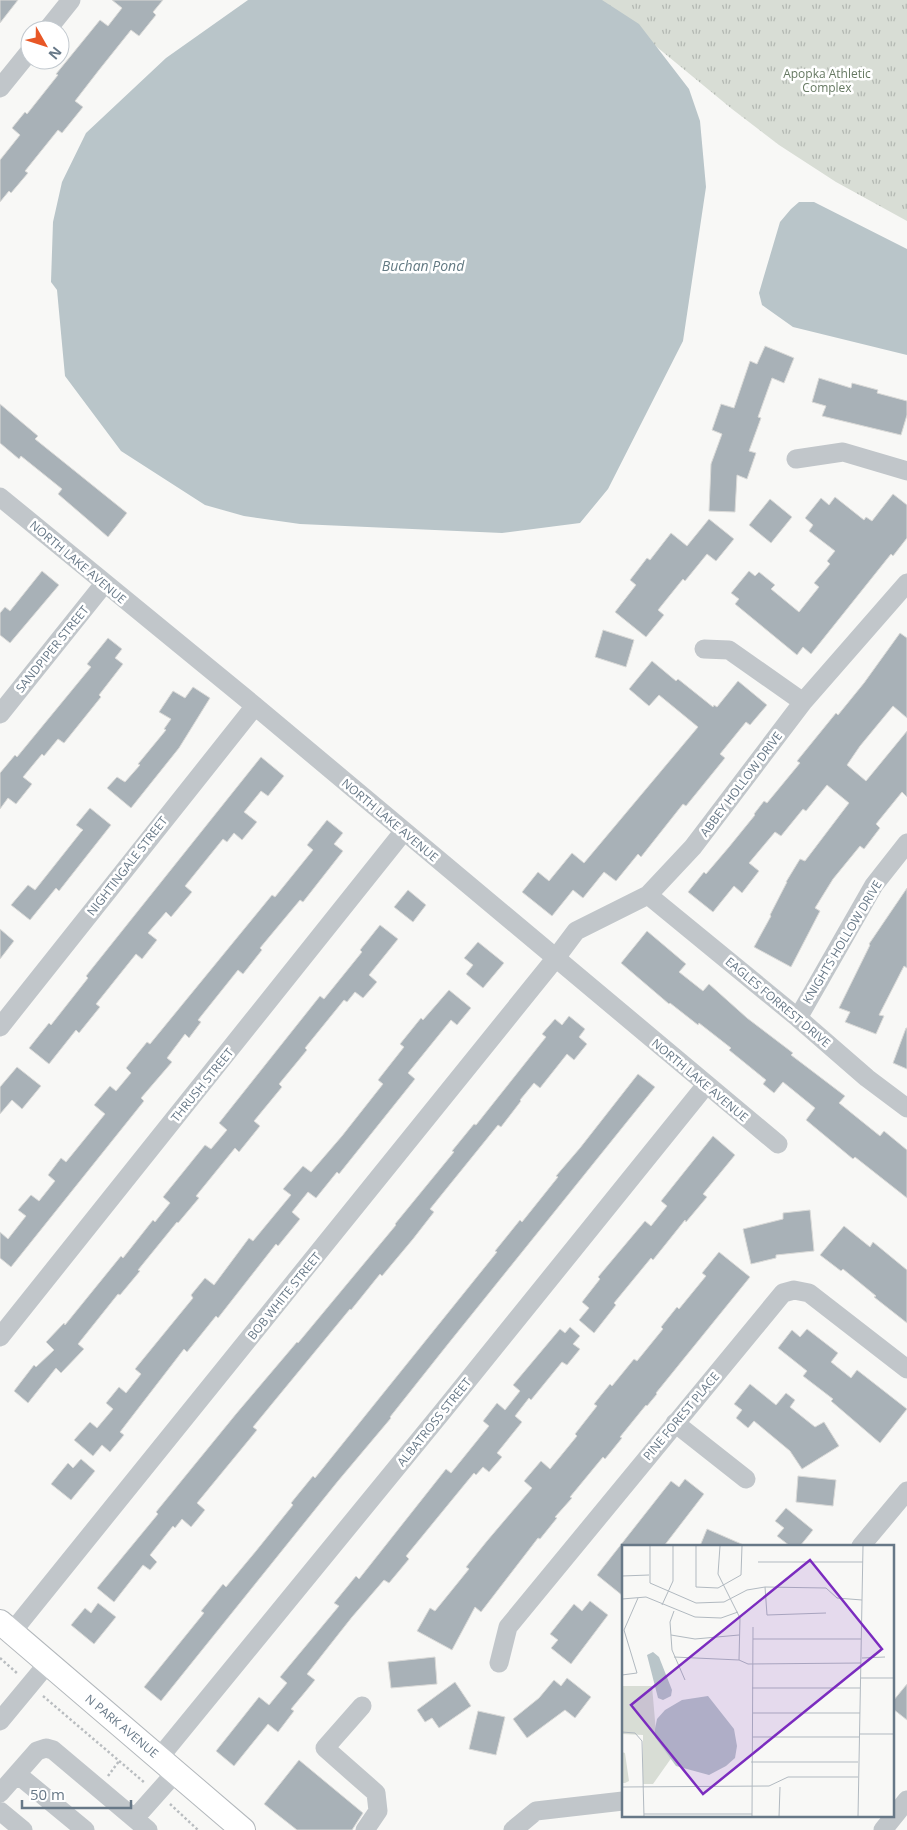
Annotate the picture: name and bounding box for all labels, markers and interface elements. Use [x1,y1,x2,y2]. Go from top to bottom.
north arrow [20,20,70,70]
text: N [45,43,66,64]
park label: Apopka Athletic Complex [783,65,871,96]
water label: Buchan Pond [382,256,465,275]
street label: NORTH LAKE AVENUE [26,517,130,607]
street label: SANDPIPER STREET [12,602,93,696]
street label: ABBEY HOLLOW DRIVE [696,728,786,840]
street label: NORTH LAKE AVENUE [338,775,442,865]
street label: NIGHTINGALE STREET [83,812,171,919]
street label: KNIGHTS HOLLOW DRIVE [798,877,886,1007]
street label: EAGLES FORREST DRIVE [722,953,834,1051]
street label: NORTH LAKE AVENUE [648,1035,752,1125]
street label: THRUSH STREET [167,1044,237,1126]
street label: BOB WHITE STREET [243,1248,325,1343]
street label: PINE FOREST PLACE [639,1368,723,1464]
street label: ALBATROSS STREET [393,1374,475,1470]
inset map [622,1545,894,1818]
street label: N PARK AVENUE [82,1690,162,1762]
scale bar [22,1778,131,1810]
text: 50 m [30,1784,65,1804]

